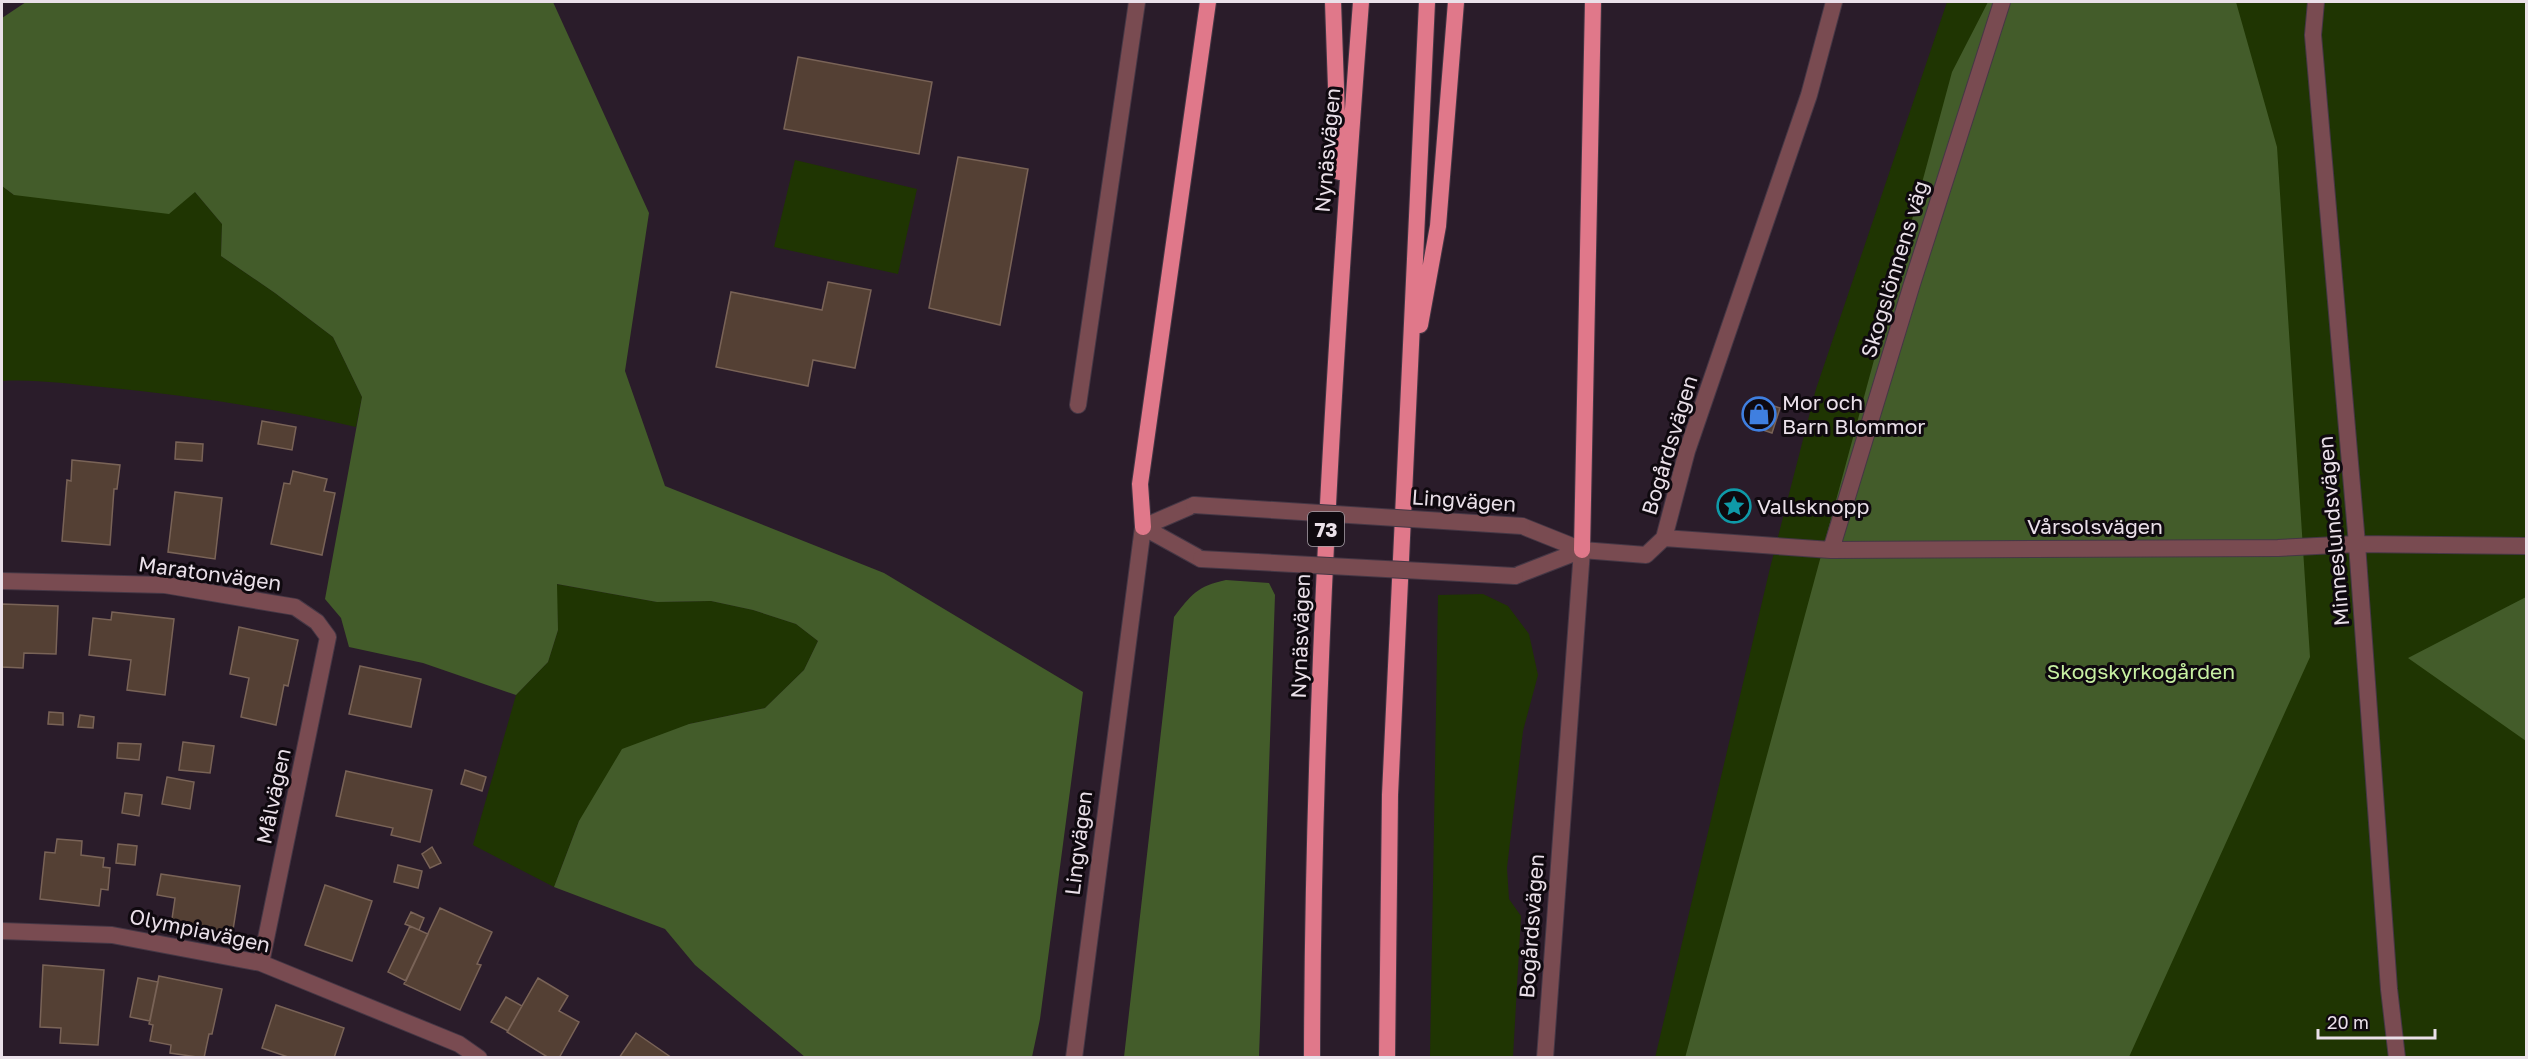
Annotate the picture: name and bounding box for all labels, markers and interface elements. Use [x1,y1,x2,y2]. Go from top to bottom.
street label: Nynäsvägen [1309,87,1345,213]
street label: Skogslönnens väg [1855,177,1933,361]
street label: Bogårdsvägen [1635,372,1703,518]
place label: Mor och Barn Blommor [1782,389,1925,439]
shop icon: Mor och Barn Blommor [1741,396,1777,432]
street label: Minneslundsvägen [2312,435,2354,627]
street label: Lingvägen [1411,483,1517,517]
place icon: Vallsknopp [1716,488,1752,524]
place label: Vallsknopp [1757,493,1869,519]
road number: 73 [1308,512,1344,546]
street label: Vårsolsvägen [2027,513,2163,539]
street label: Maratonvägen [137,550,283,596]
street label: Nynäsvägen [1285,573,1315,699]
park label: Skogskyrkogården [2047,658,2235,684]
street label: Målvägen [250,746,296,846]
street label: Lingvägen [1059,789,1097,897]
street label: Bogårdsvägen [1513,853,1549,999]
street label: Olympiavägen [127,902,273,958]
scale bar [2318,1002,2435,1040]
text: 20 m [2327,1011,2369,1033]

